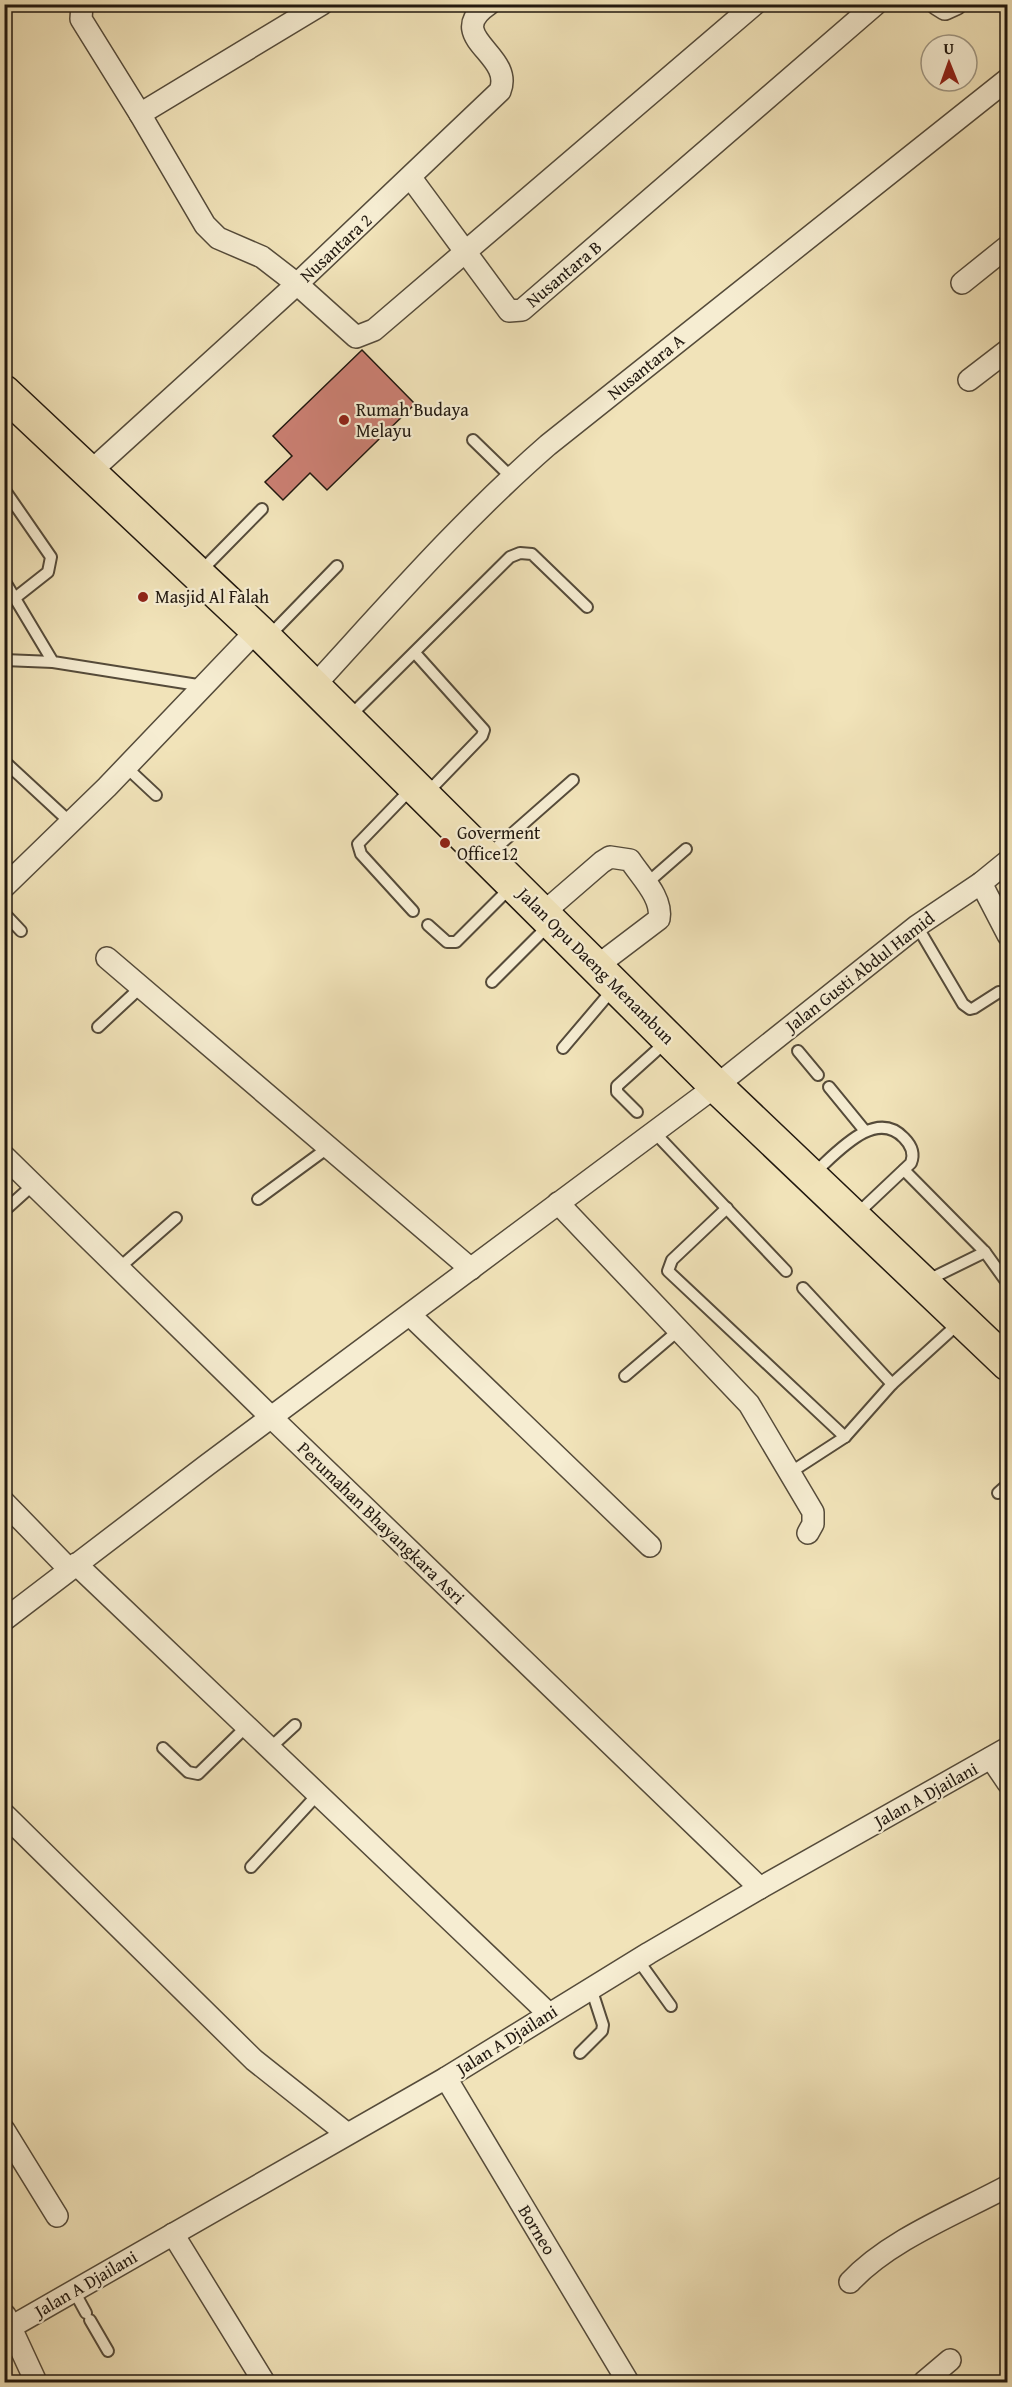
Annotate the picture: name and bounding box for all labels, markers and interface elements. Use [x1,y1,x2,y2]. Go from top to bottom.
north arrow [919,33,979,93]
text: U [943,36,955,60]
street label: Nusantara 2 [293,207,378,288]
street label: Nusantara B [520,234,608,314]
street label: Nusantara A [601,327,690,406]
place label: Rumah Budaya Melayu [356,396,469,444]
marker: Rumah Budaya Melayu [337,413,351,427]
place label: Masjid Al Falah [155,583,269,610]
marker: Masjid Al Falah [136,590,150,604]
place label: Goverment Office12 [457,819,541,867]
marker: Goverment Office12 [438,836,452,850]
street label: Jalan Opu Daeng Menambun [510,879,681,1050]
street label: Jalan Gusti Abdul Hamid [778,904,940,1040]
street label: Perumahan Bhayangkara Asri [291,1435,471,1610]
street label: Jalan A Djailani [867,1755,982,1835]
street label: Jalan A Djailani [449,1998,563,2082]
street label: Borneo [512,2199,563,2260]
street label: Jalan A Djailani [28,2243,142,2325]

